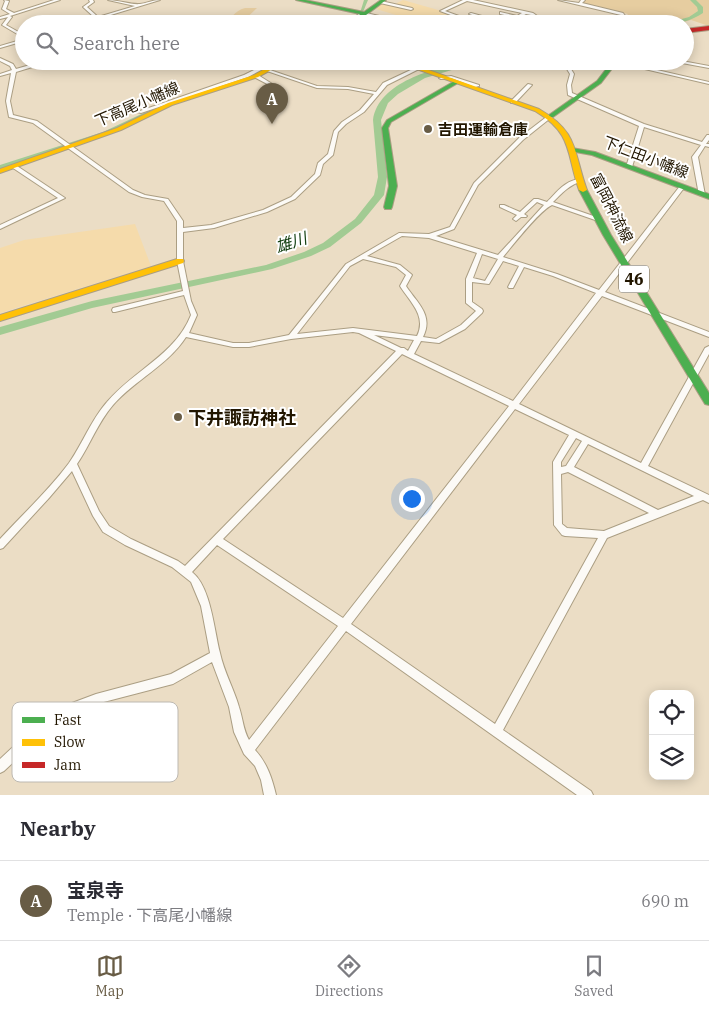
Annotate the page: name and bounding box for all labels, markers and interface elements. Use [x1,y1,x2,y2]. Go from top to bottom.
search box [15,15,694,70]
icon: search [33,29,61,57]
text: Search here [73,31,180,55]
street label: 下高尾小幡線 [92,78,182,130]
pin: A [256,83,288,124]
place label: 吉田運輸倉庫 [438,120,528,139]
marker: 吉田運輸倉庫 [422,123,434,135]
street label: 下仁田小幡線 [601,132,691,182]
street label: 富岡神流線 [587,170,637,246]
water label: 雄川 [273,227,311,256]
road number: 46 [619,266,649,292]
place label: 下井諏訪神社 [188,406,296,429]
marker: 下井諏訪神社 [172,411,184,423]
your location [399,486,425,512]
map controls [649,690,694,780]
button: locate [649,690,694,735]
legend [12,702,178,782]
text: Fast [54,711,82,729]
text: Slow [54,733,85,751]
button: layers [649,735,694,780]
text: Jam [54,756,81,774]
text: Nearby [20,814,96,842]
text: 宝泉寺 [67,878,124,902]
text: A [30,891,42,911]
text: 690 m [641,891,689,911]
text: Temple · 下高尾小幡線 [67,905,232,925]
tab: Map [96,952,124,1000]
tab: Directions [315,952,383,1000]
tab: Saved [574,952,613,1000]

